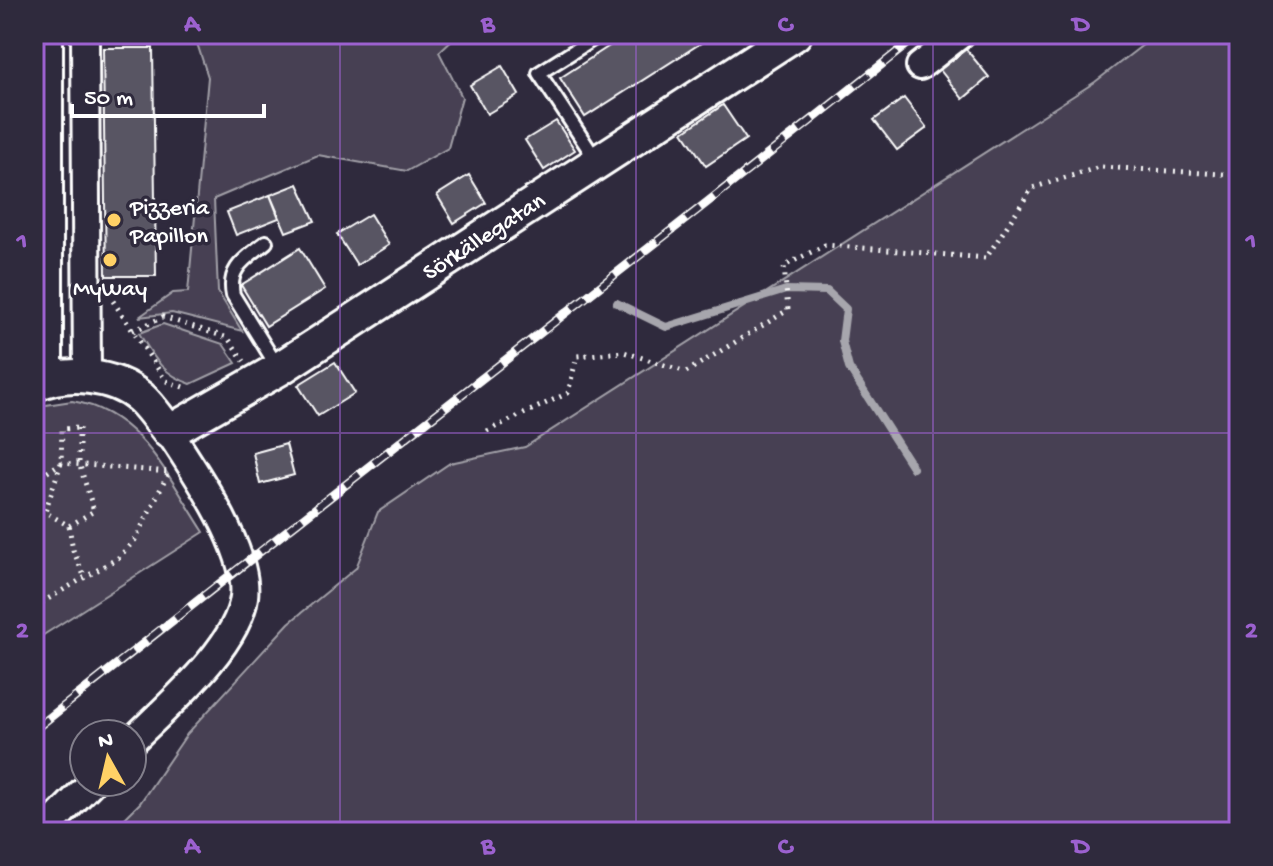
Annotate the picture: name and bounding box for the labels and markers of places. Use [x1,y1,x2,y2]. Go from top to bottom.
place label: Pizzeria Papillon [129,195,210,252]
marker: Pizzeria Papillon [105,211,123,229]
marker: MyWay [101,251,119,269]
place label: MyWay [73,276,147,305]

